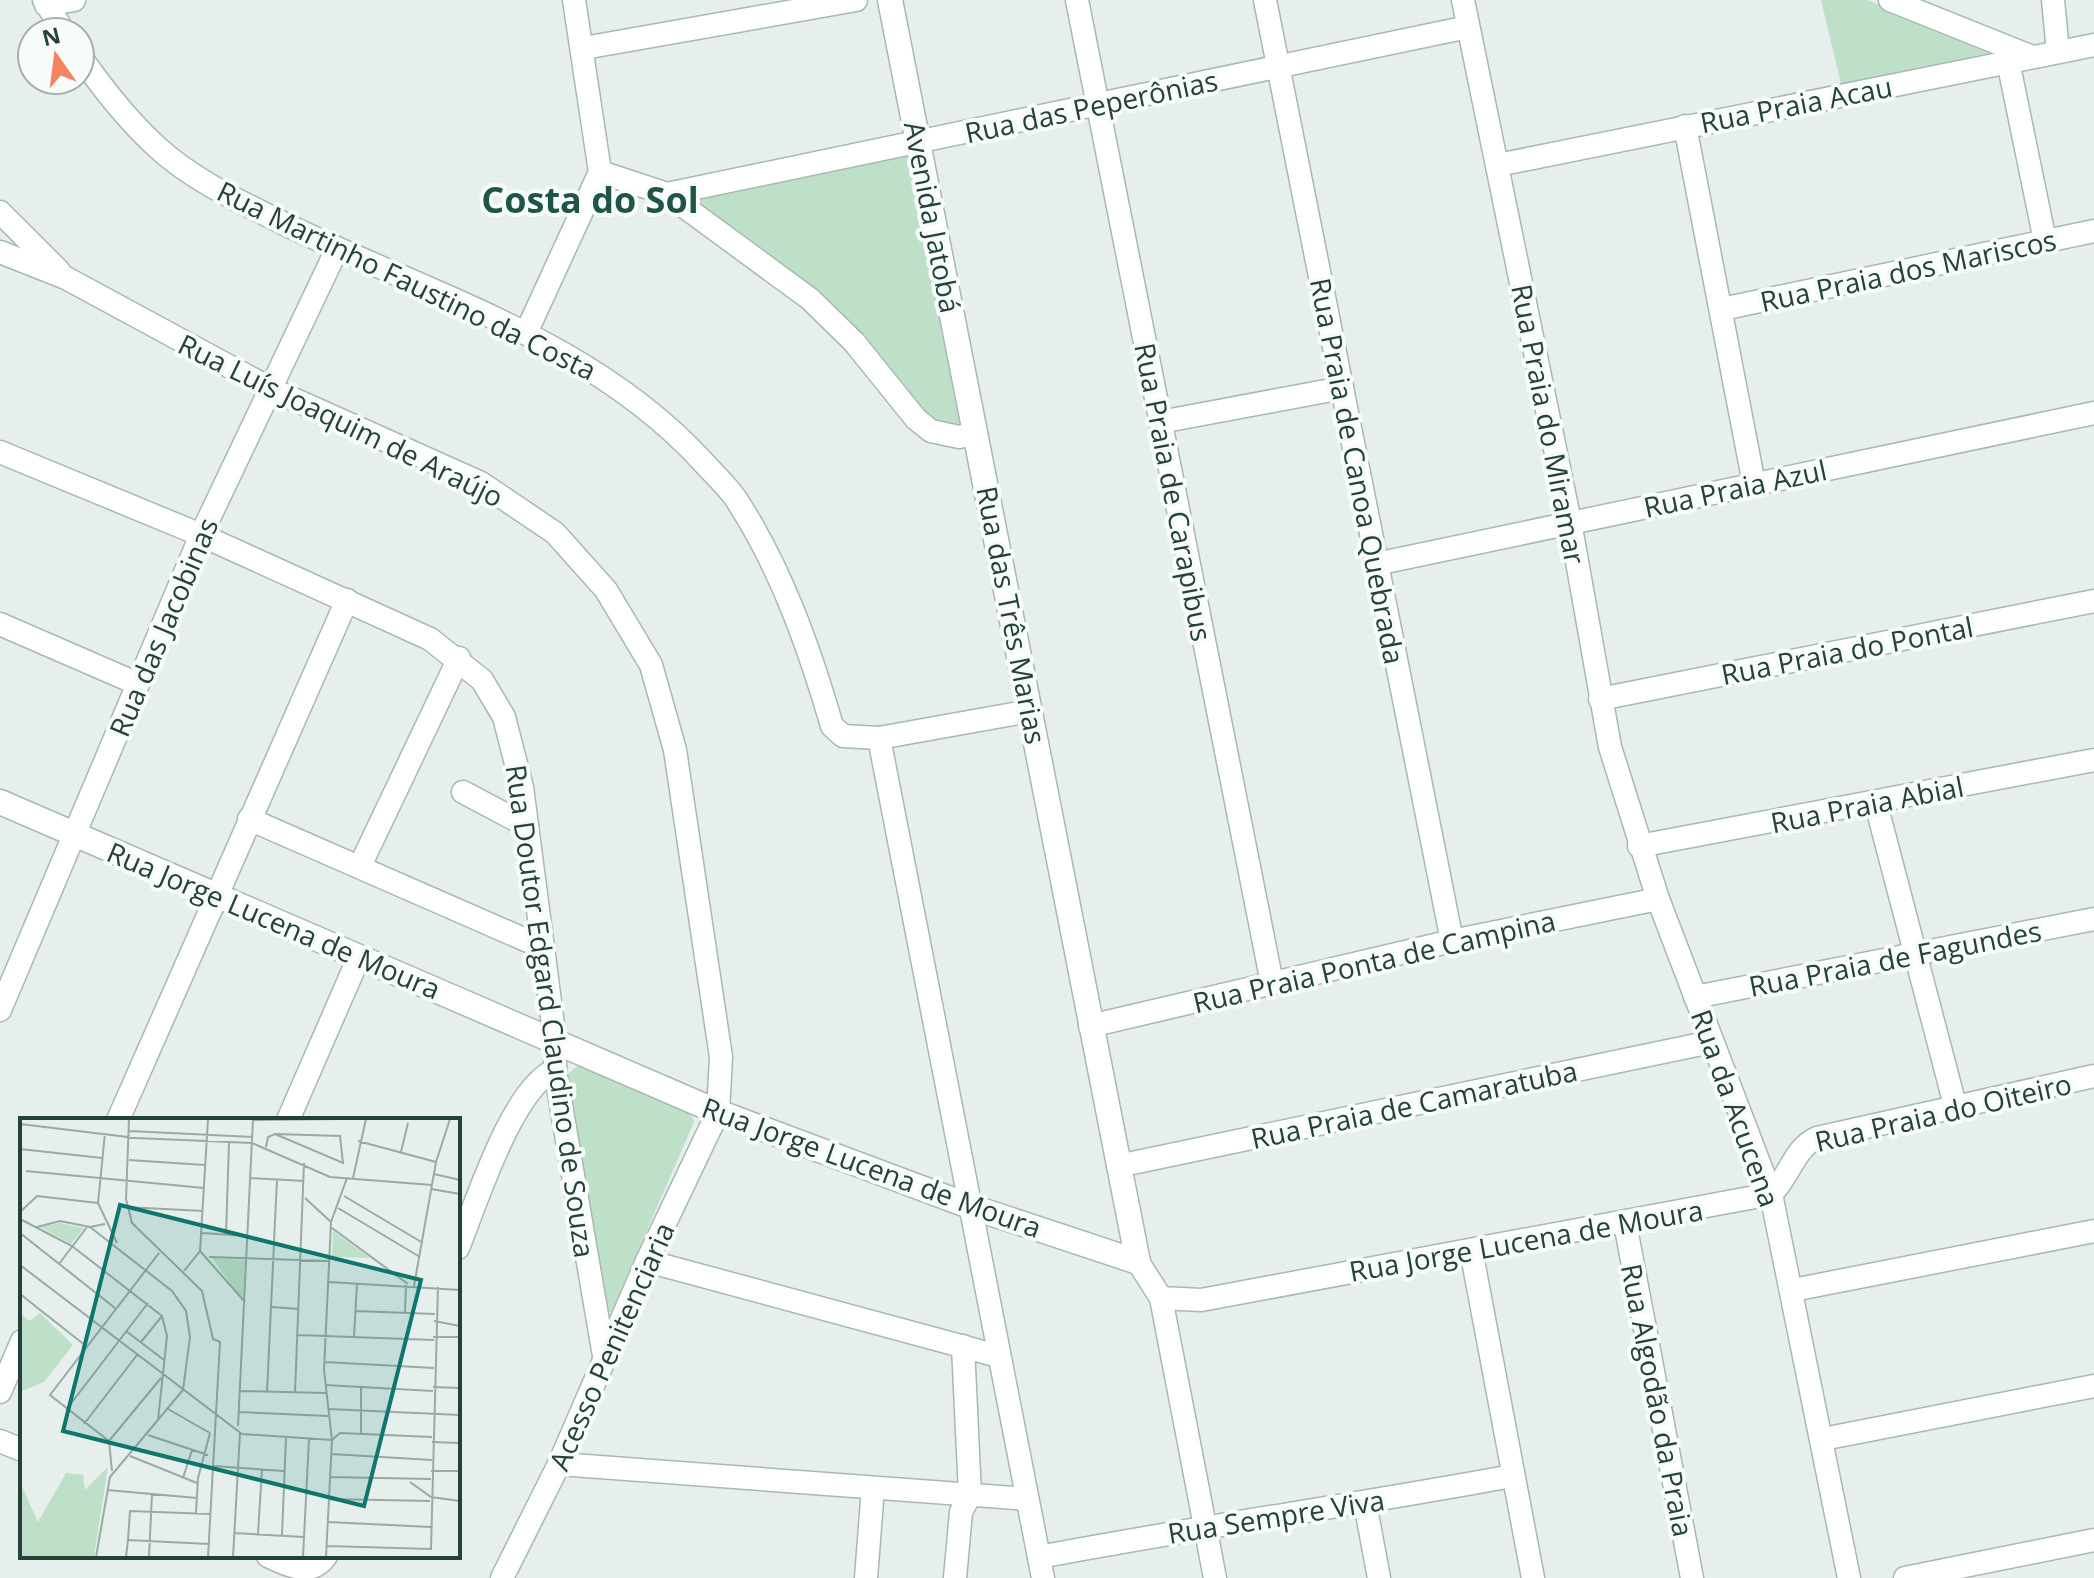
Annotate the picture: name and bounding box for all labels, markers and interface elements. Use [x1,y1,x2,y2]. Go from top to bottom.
north arrow [16,16,96,96]
text: N [39,19,63,52]
street label: Rua das Peperônias [961,61,1221,151]
street label: Rua Praia Acau [1697,67,1895,141]
street label: Avenida Jatobá [896,118,970,316]
street label: Rua Martinho Faustino da Costa [211,171,603,389]
district label: Costa do Sol [481,175,699,224]
street label: Rua Praia dos Mariscos [1756,220,2060,320]
street label: Rua Praia de Canoa Quebrada [1302,275,1414,667]
street label: Rua Praia do Miramar [1503,281,1595,568]
street label: Rua Luís Joaquim de Araújo [172,325,510,515]
street label: Rua Praia de Carapibus [1126,340,1222,644]
street label: Rua Praia Azul [1640,450,1830,526]
street label: Rua das Três Marias [968,483,1056,747]
street label: Rua das Jacobinas [100,512,226,742]
street label: Rua Praia do Pontal [1718,607,1976,693]
street label: Rua Doutor Edgard Claudino de Souza [498,762,604,1260]
street label: Rua Praia Abial [1767,767,1967,841]
street label: Rua Jorge Lucena de Moura [102,832,446,1008]
street label: Rua Praia Ponta de Campina [1189,901,1559,1021]
street label: Rua Praia de Fagundes [1746,911,2044,1005]
street label: Rua da Acucena [1683,1004,1789,1212]
street label: Rua Praia de Camaratuba [1247,1051,1581,1157]
street label: Rua Praia do Oiteiro [1811,1064,2075,1160]
street label: Rua Jorge Lucena de Moura [697,1088,1047,1246]
inset map [20,1118,460,1558]
street label: Rua Jorge Lucena de Moura [1346,1190,1706,1290]
street label: Acesso Penitenciaria [539,1216,683,1476]
street label: Rua Algodão da Praia [1613,1260,1703,1540]
street label: Rua Sempre Viva [1165,1480,1387,1552]

